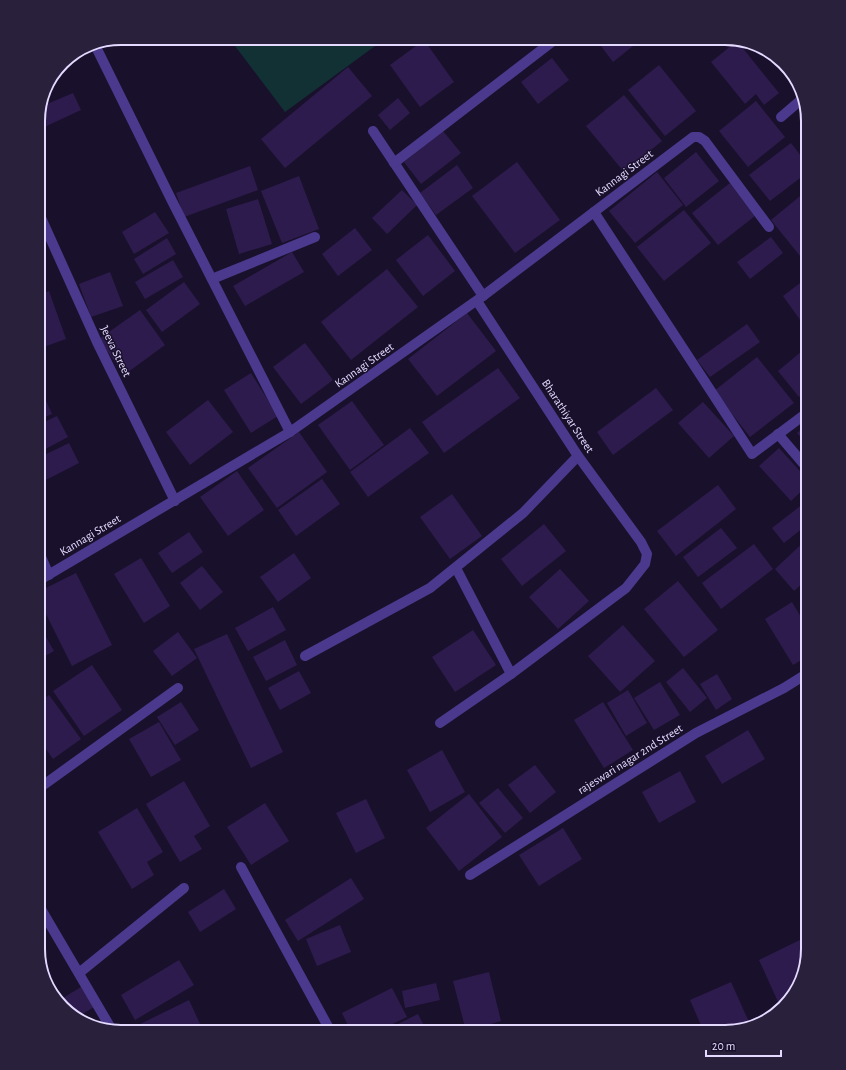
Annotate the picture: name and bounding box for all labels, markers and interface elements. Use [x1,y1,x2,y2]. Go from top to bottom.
street label: Kannagi Street [593,147,655,198]
street label: Jeeva Street [99,324,134,379]
street label: Kannagi Street [332,340,396,390]
street label: Bharathiyar Street [539,377,596,456]
street label: Kannagi Street [57,512,123,558]
street label: rajeswari nagar 2nd Street [575,722,685,797]
scale bar [706,1032,781,1058]
text: 20 m [712,1040,735,1052]

